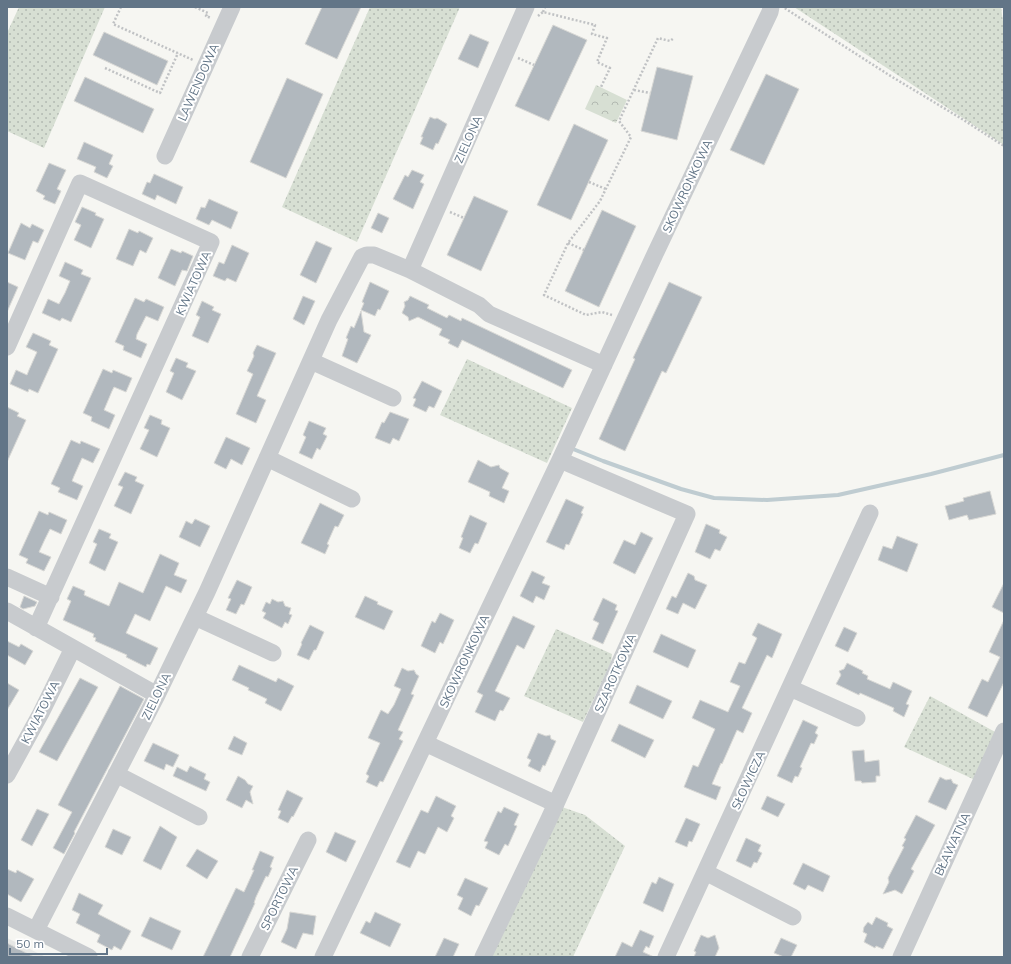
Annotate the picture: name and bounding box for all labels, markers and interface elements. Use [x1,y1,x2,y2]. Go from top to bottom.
street label: LAWENDOWA [174,41,222,123]
street label: ZIELONA [451,113,485,165]
street label: SKOWRONKOWA [659,137,715,235]
street label: KWIATOWA [172,248,214,318]
street label: SKOWRONKOWA [436,612,492,710]
street label: SZAROTKOWA [591,631,639,715]
street label: ZIELONA [138,670,174,722]
street label: KWIATOWA [18,678,62,746]
street label: SŁOWICZA [728,748,768,812]
street label: BŁAWATNA [931,810,973,878]
street label: SPORTOWA [257,863,301,933]
scale bar [10,930,107,956]
text: 50 m [16,936,44,951]

